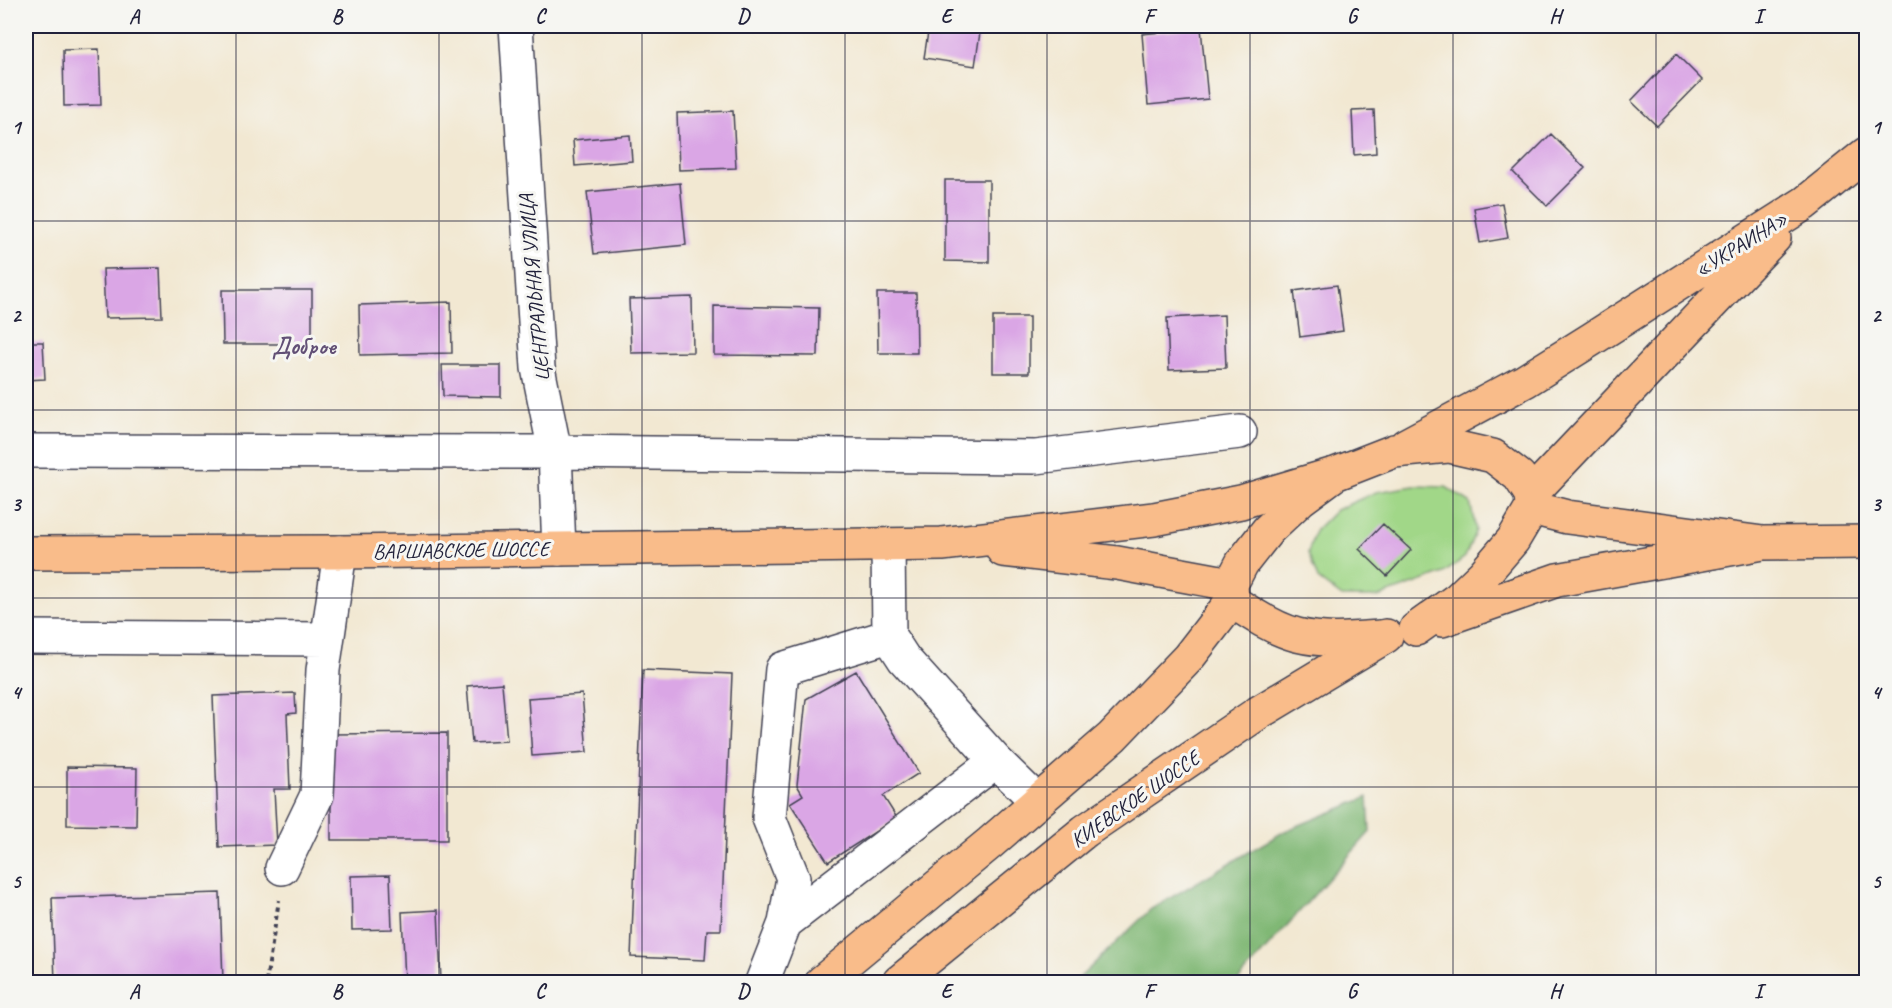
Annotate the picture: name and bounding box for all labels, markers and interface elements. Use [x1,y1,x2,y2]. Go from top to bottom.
text: A [129,4,141,29]
text: B [332,4,344,29]
text: C [535,4,547,29]
text: D [737,4,751,29]
text: E [941,4,955,29]
text: F [1144,4,1158,29]
text: G [1347,4,1360,29]
text: H [1549,4,1564,29]
text: I [1754,4,1767,29]
text: 1 [12,115,23,140]
text: 1 [1872,115,1883,140]
street label: ЦЕНТРАЛЬНАЯ УЛИЦА [513,192,555,383]
street label: «УКРАИНА» [1690,205,1793,283]
text: 2 [12,303,23,328]
text: 2 [1872,303,1883,328]
district label: Доброе [272,331,338,361]
text: 3 [12,492,23,517]
text: 3 [1872,492,1883,517]
street label: ВАРШАВСКОЕ ШОССЕ [373,535,552,565]
text: 4 [12,680,24,705]
text: 4 [1872,680,1884,705]
street label: КИЕВСКОЕ ШОССЕ [1065,743,1207,853]
text: 5 [12,869,23,894]
text: 5 [1872,869,1883,894]
text: A [129,979,141,1004]
text: B [332,979,344,1004]
text: C [535,979,547,1004]
text: D [737,979,751,1004]
text: E [941,979,955,1004]
text: F [1144,979,1158,1004]
text: G [1347,979,1360,1004]
text: H [1549,979,1564,1004]
text: I [1754,979,1767,1004]

